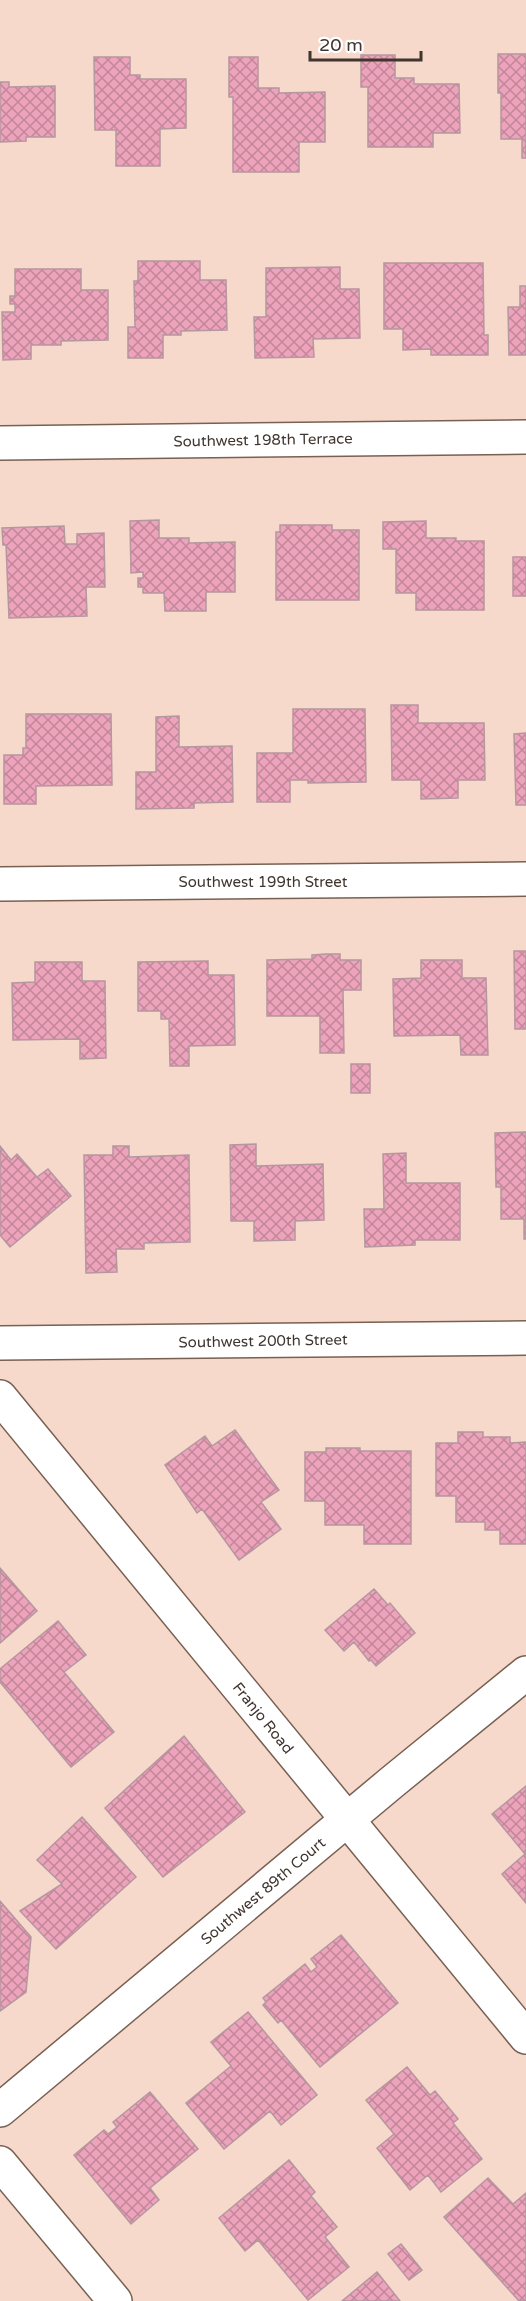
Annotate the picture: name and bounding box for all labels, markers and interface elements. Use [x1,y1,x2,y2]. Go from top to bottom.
scale bar [310,24,421,62]
text: 20 m [319,34,363,56]
street label: Southwest 198th Terrace [173,429,353,451]
street label: Southwest 199th Street [178,873,348,891]
street label: Southwest 200th Street [178,1331,348,1351]
street label: Franjo Road [229,1679,297,1757]
street label: Southwest 89th Court [197,1834,329,1948]

